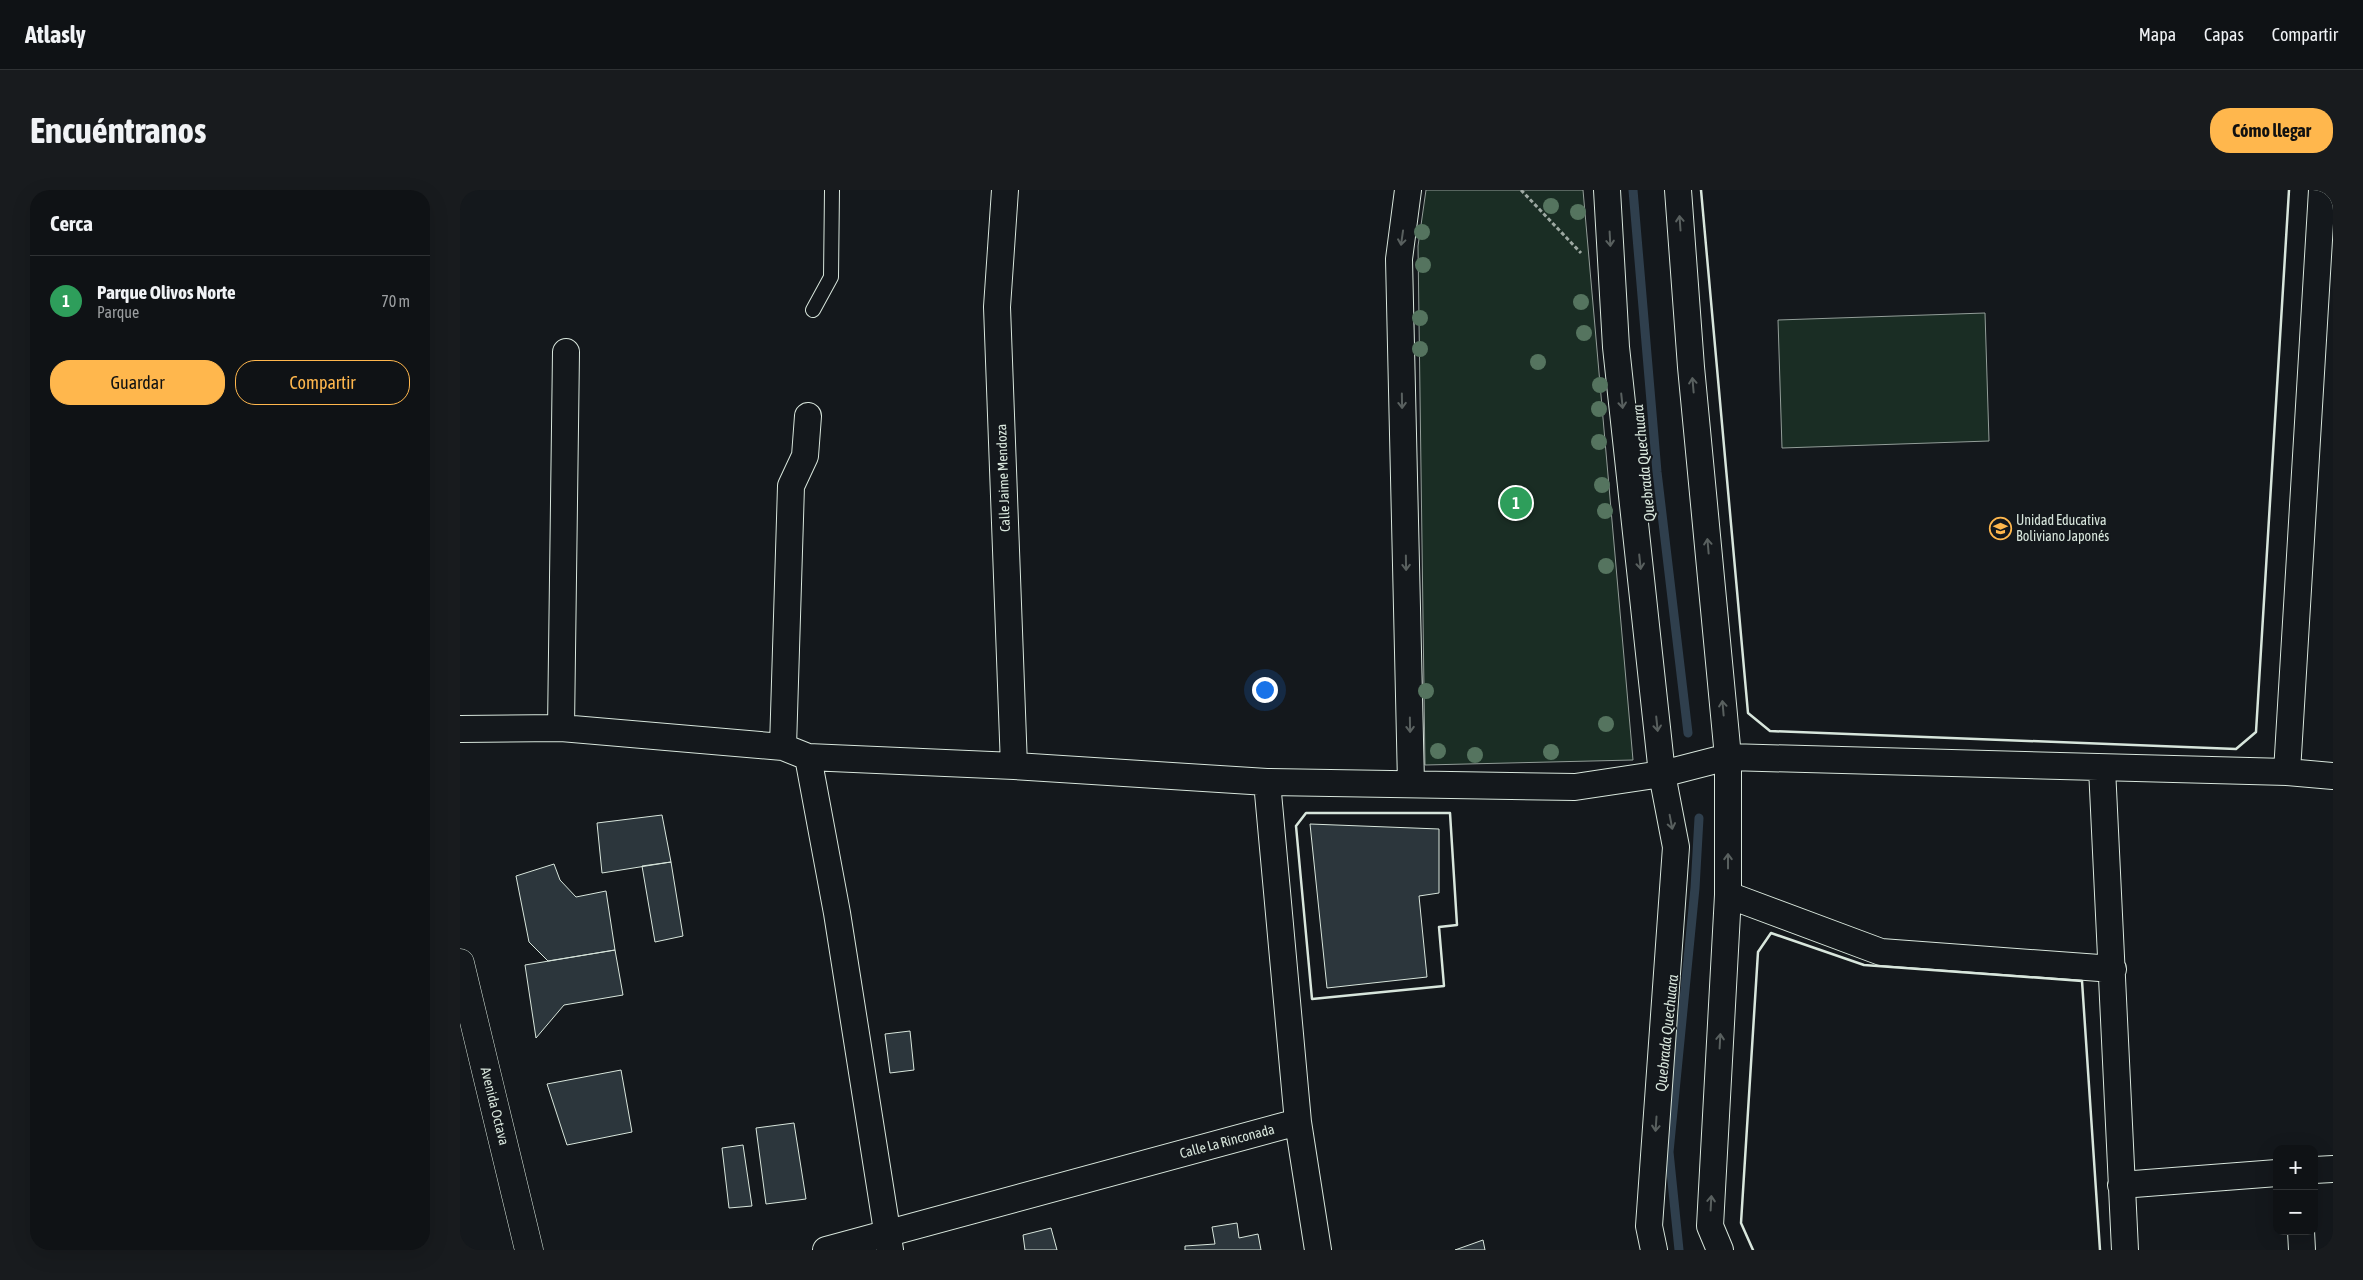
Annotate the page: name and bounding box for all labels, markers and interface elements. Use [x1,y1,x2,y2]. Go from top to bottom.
text: Atlasly [25,21,86,48]
text: Mapa [2139,24,2176,45]
text: Capas [2204,24,2244,45]
text: Compartir [2272,24,2338,45]
button: Cómo llegar [2210,108,2333,153]
text: Encuéntranos [30,110,206,150]
text: Cerca [50,211,93,235]
one-way arrow [1676,215,1685,231]
one-way arrow [1396,230,1406,246]
one-way arrow [1606,230,1615,246]
text: Parque Olivos Norte [97,281,236,303]
text: 1 [62,292,70,310]
text: 70 m [381,292,410,310]
text: Parque [97,303,139,321]
button: Guardar [50,360,225,405]
button: Compartir [235,360,410,405]
one-way arrow [1688,377,1698,393]
one-way arrow [1397,392,1407,408]
one-way arrow [1617,392,1627,408]
water label: Quebrada Quechuara [1629,404,1658,522]
street label: Calle Jaime Mendoza [993,424,1013,532]
pin: 1 [1500,484,1532,522]
place label: Unidad Educativa Boliviano Japonés [2016,512,2109,544]
school or university icon: Unidad Educativa Boliviano Japonés [1988,516,2012,540]
one-way arrow [1703,539,1713,555]
one-way arrow [1401,554,1411,571]
one-way arrow [1635,554,1644,570]
your location [1252,677,1278,703]
one-way arrow [1718,701,1728,717]
one-way arrow [1652,716,1662,732]
one-way arrow [1405,717,1415,733]
one-way arrow [1667,814,1677,830]
one-way arrow [1723,854,1733,870]
water label: Quebrada Quechuara [1652,974,1681,1092]
one-way arrow [1715,1033,1724,1049]
street label: Avenida Octava [478,1065,512,1147]
one-way arrow [1651,1115,1661,1131]
street label: Calle La Rinconada [1178,1121,1276,1161]
map controls [2273,1145,2318,1235]
button: + [2273,1145,2318,1190]
button: − [2273,1190,2318,1235]
one-way arrow [1706,1196,1715,1212]

